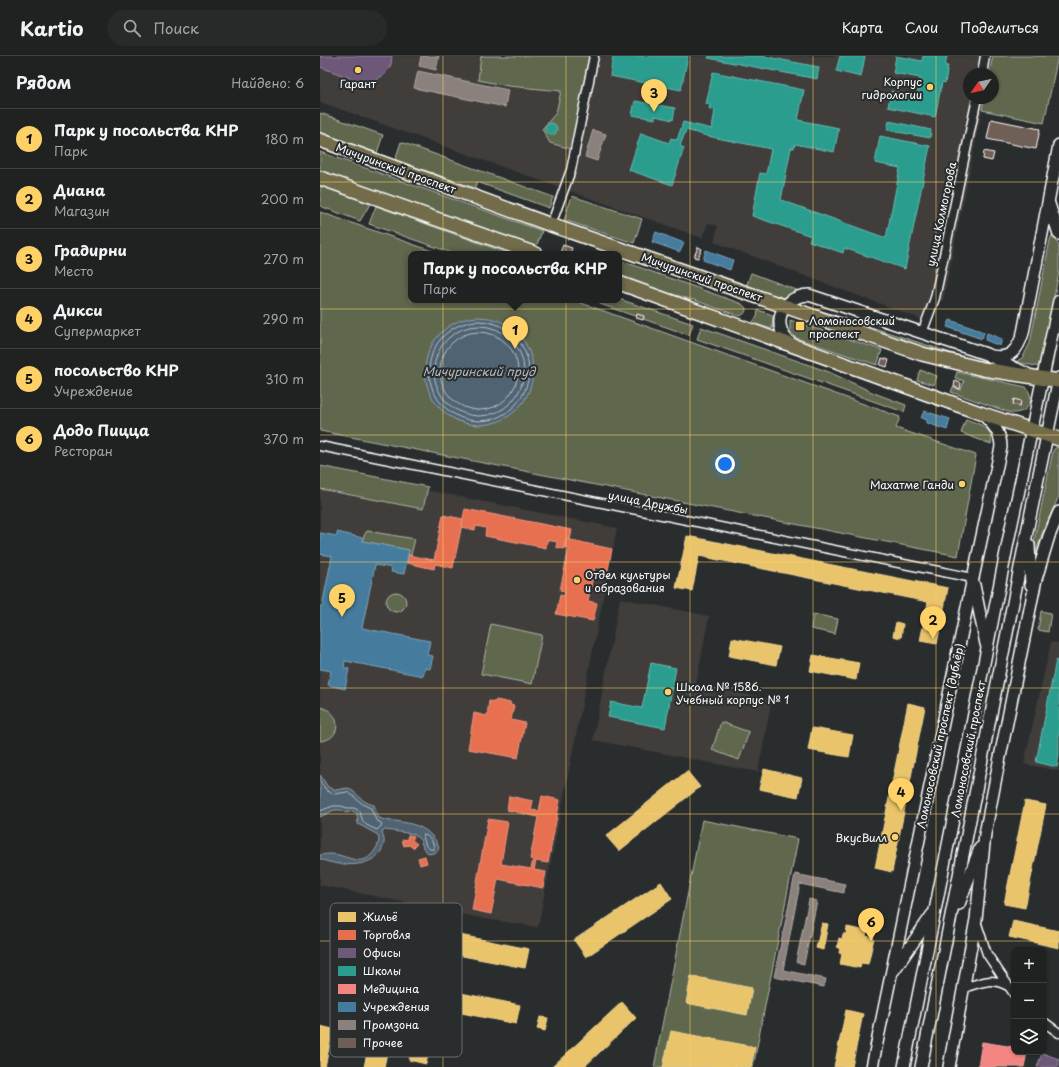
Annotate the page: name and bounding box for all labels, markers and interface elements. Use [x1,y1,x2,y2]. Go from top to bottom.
search box [107,10,387,46]
text: Kartio [20,14,83,42]
text: Поиск [153,16,199,39]
icon: search [121,17,143,39]
text: Карта [842,17,883,38]
text: Слои [905,17,938,38]
text: Поделиться [960,17,1039,38]
marker: Гарант [353,65,363,75]
north arrow [963,68,999,104]
text: Рядом [16,69,71,95]
text: Найдено: 6 [231,73,304,92]
place label: Корпус гидрологии [862,73,922,103]
place label: Гарант [340,75,377,92]
pin: 3 [641,79,667,112]
marker: Корпус гидрологии [925,82,935,92]
text: Парк у посольства КНР [54,118,238,141]
text: 1 [26,129,32,148]
text: 180 m [265,129,304,148]
street label: Мичуринский проспект [334,138,459,198]
text: Парк [54,141,88,160]
street label: улица Колмогорова [922,160,960,268]
text: Диана [54,178,105,201]
text: 2 [24,189,34,208]
text: 200 m [261,189,304,208]
text: Магазин [54,201,110,220]
text: Градирни [54,238,127,261]
street label: Мичуринский проспект [639,248,765,306]
text: 3 [25,249,33,268]
text: 270 m [263,249,304,268]
popup [408,251,622,303]
text: Парк у посольства КНР [423,256,607,279]
text: Место [54,261,94,280]
text: Парк [423,279,456,298]
text: Дикси [54,298,103,321]
text: 4 [25,309,33,328]
text: 290 m [263,309,304,328]
place label: Ломоносовский проспект [809,312,895,342]
pin: 1 [502,316,528,349]
marker: Ломоносовский проспект [794,320,806,332]
text: Супермаркет [54,321,141,340]
text: посольство КНР [54,358,179,381]
water label: Мичуринский пруд [423,362,536,380]
text: 5 [25,369,33,388]
text: 310 m [265,369,304,388]
text: Учреждение [54,381,133,400]
text: Додо Пицца [54,418,149,441]
text: 6 [24,429,34,448]
text: 370 m [263,429,304,448]
text: Ресторан [54,441,113,460]
your location [715,454,735,474]
place label: Махатме Ганди [870,476,954,493]
marker: Махатме Ганди [957,479,967,489]
street label: улица Дружбы [607,486,689,518]
place label: Отдел культуры и образования [585,566,671,596]
marker: Отдел культуры и образования [572,575,582,585]
pin: 5 [329,584,355,617]
pin: 2 [920,606,946,639]
street label: Ломоносовский проспект (дублёр) [912,642,968,830]
place label: Школа № 1586. Учебный корпус № 1 [676,678,789,708]
street label: Ломоносовский проспект [946,678,990,819]
marker: Школа № 1586. Учебный корпус № 1 [663,687,673,697]
pin: 4 [888,778,914,811]
place label: ВкусВилл [835,829,887,846]
marker: ВкусВилл [890,832,900,842]
legend [330,903,462,1057]
text: Жильё [362,908,398,925]
pin: 6 [858,908,884,941]
text: Торговля [363,926,411,943]
text: Офисы [363,944,401,961]
map controls [1011,947,1047,1055]
button: + [1011,947,1047,983]
text: Школы [363,962,401,979]
text: Медицина [363,980,419,997]
button: − [1011,983,1047,1019]
text: Учреждения [363,998,430,1015]
text: Промзона [363,1016,419,1033]
button: layers [1011,1019,1047,1055]
text: Прочее [363,1034,403,1051]

